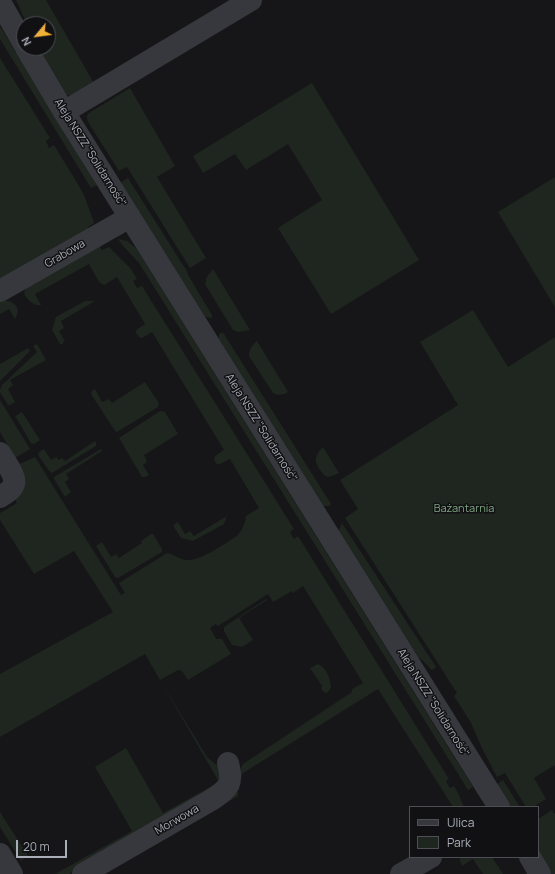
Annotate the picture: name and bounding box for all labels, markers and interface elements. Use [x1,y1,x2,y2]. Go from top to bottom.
north arrow [16,16,56,56]
text: N [17,34,34,49]
street label: Aleja NSZZ "Solidarność" [51,96,129,210]
street label: Grabowa [42,237,88,271]
street label: Aleja NSZZ "Solidarność" [222,371,300,485]
park label: Bażantarnia [434,502,494,516]
street label: Aleja NSZZ "Solidarność" [394,646,472,760]
street label: Morwowa [153,802,201,838]
legend [409,806,539,858]
text: Ulica [447,814,474,831]
scale bar [18,832,69,858]
text: Park [447,834,471,851]
text: 20 m [23,838,50,855]

